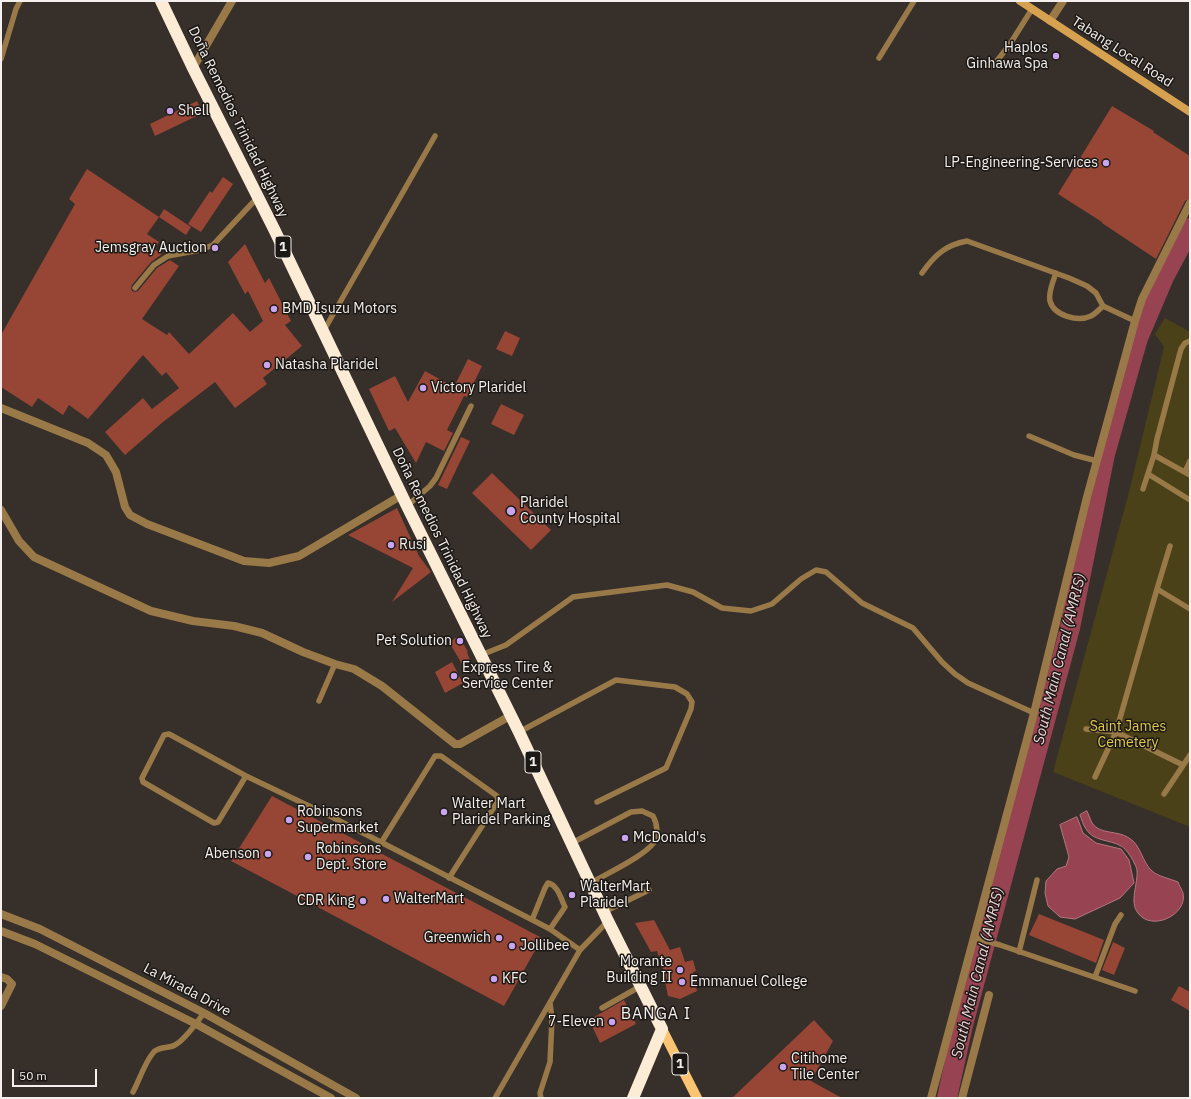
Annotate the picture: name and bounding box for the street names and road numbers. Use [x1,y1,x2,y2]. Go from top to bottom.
street label: Tabang Local Road [1068,13,1176,91]
street label: Doña Remedios Trinidad Highway [184,24,292,220]
road number: 1 [275,236,291,258]
street label: Doña Remedios Trinidad Highway [388,445,496,641]
road number: 1 [525,751,541,773]
street label: La Mirada Drive [140,960,234,1020]
road number: 1 [672,1053,688,1075]

